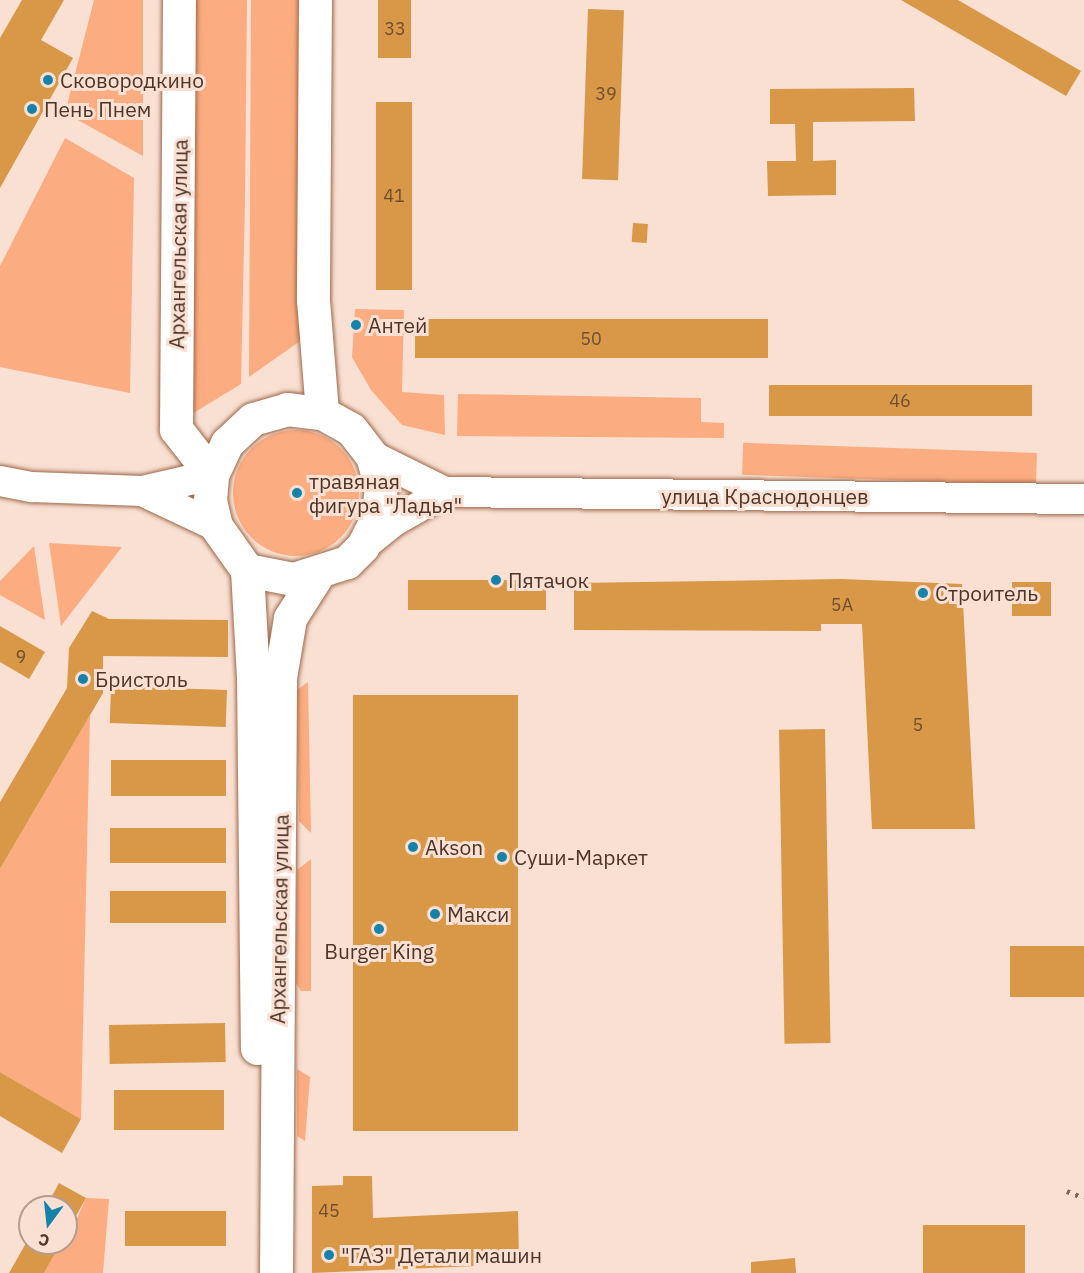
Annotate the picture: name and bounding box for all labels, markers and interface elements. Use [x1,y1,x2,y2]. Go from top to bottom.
house number: 33 [384,18,406,40]
place label: Сковородкино [60,67,204,93]
marker: Сковородкино [41,73,55,87]
house number: 39 [595,83,617,105]
place label: Пень Пнем [44,96,151,122]
marker: Пень Пнем [25,102,39,116]
street label: Архангельская улица [164,139,192,349]
house number: 41 [383,185,405,207]
place label: Антей [368,312,427,338]
marker: Антей [349,318,363,332]
house number: 50 [580,328,602,350]
house number: 46 [889,390,911,412]
place label: травяная фигура "Ладья" [309,468,462,518]
street label: улица Краснодонцев [661,483,869,509]
marker: травяная фигура "Ладья" [290,486,304,500]
place label: Пятачок [508,567,589,593]
marker: Пятачок [489,573,503,587]
place label: Строитель [935,580,1038,606]
marker: Строитель [916,586,930,600]
house number: 5А [831,594,853,616]
house number: 9 [16,646,26,668]
place label: Бристоль [95,666,188,692]
marker: Бристоль [76,672,90,686]
house number: 5 [913,714,923,736]
street label: Архангельская улица [265,814,293,1024]
place label: Akson [425,834,483,860]
marker: Akson [406,840,420,854]
place label: Суши-Маркет [514,844,648,870]
marker: Суши-Маркет [495,850,509,864]
place label: Макси [447,901,509,927]
marker: Макси [428,907,442,921]
marker: Burger King [372,922,386,936]
place label: Burger King [324,938,434,964]
north arrow [18,1195,78,1255]
house number: 45 [318,1200,340,1222]
text: С [36,1229,51,1251]
place label: "ГАЗ" Детали машин [341,1242,542,1268]
marker: "ГАЗ" Детали машин [322,1248,336,1262]

